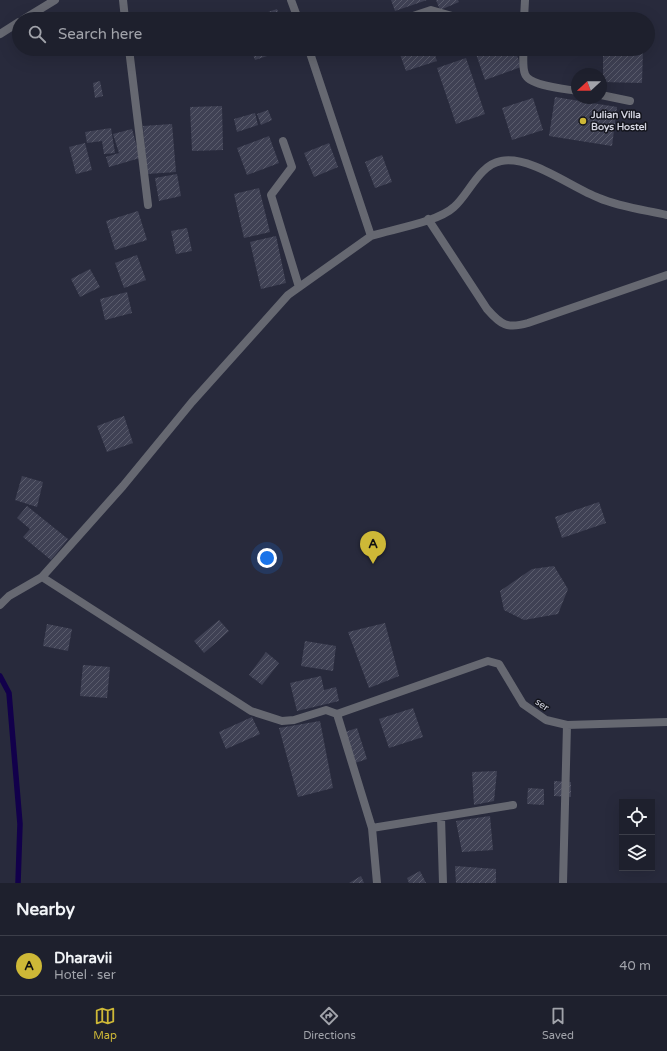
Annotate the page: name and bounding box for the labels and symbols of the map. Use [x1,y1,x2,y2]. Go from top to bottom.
north arrow [571,68,607,104]
place label: Julian Villa Boys Hostel [590,109,647,133]
marker: Julian Villa Boys Hostel [578,116,588,126]
pin: A [360,531,386,564]
your location [257,548,277,568]
street label: ser [533,696,551,714]

